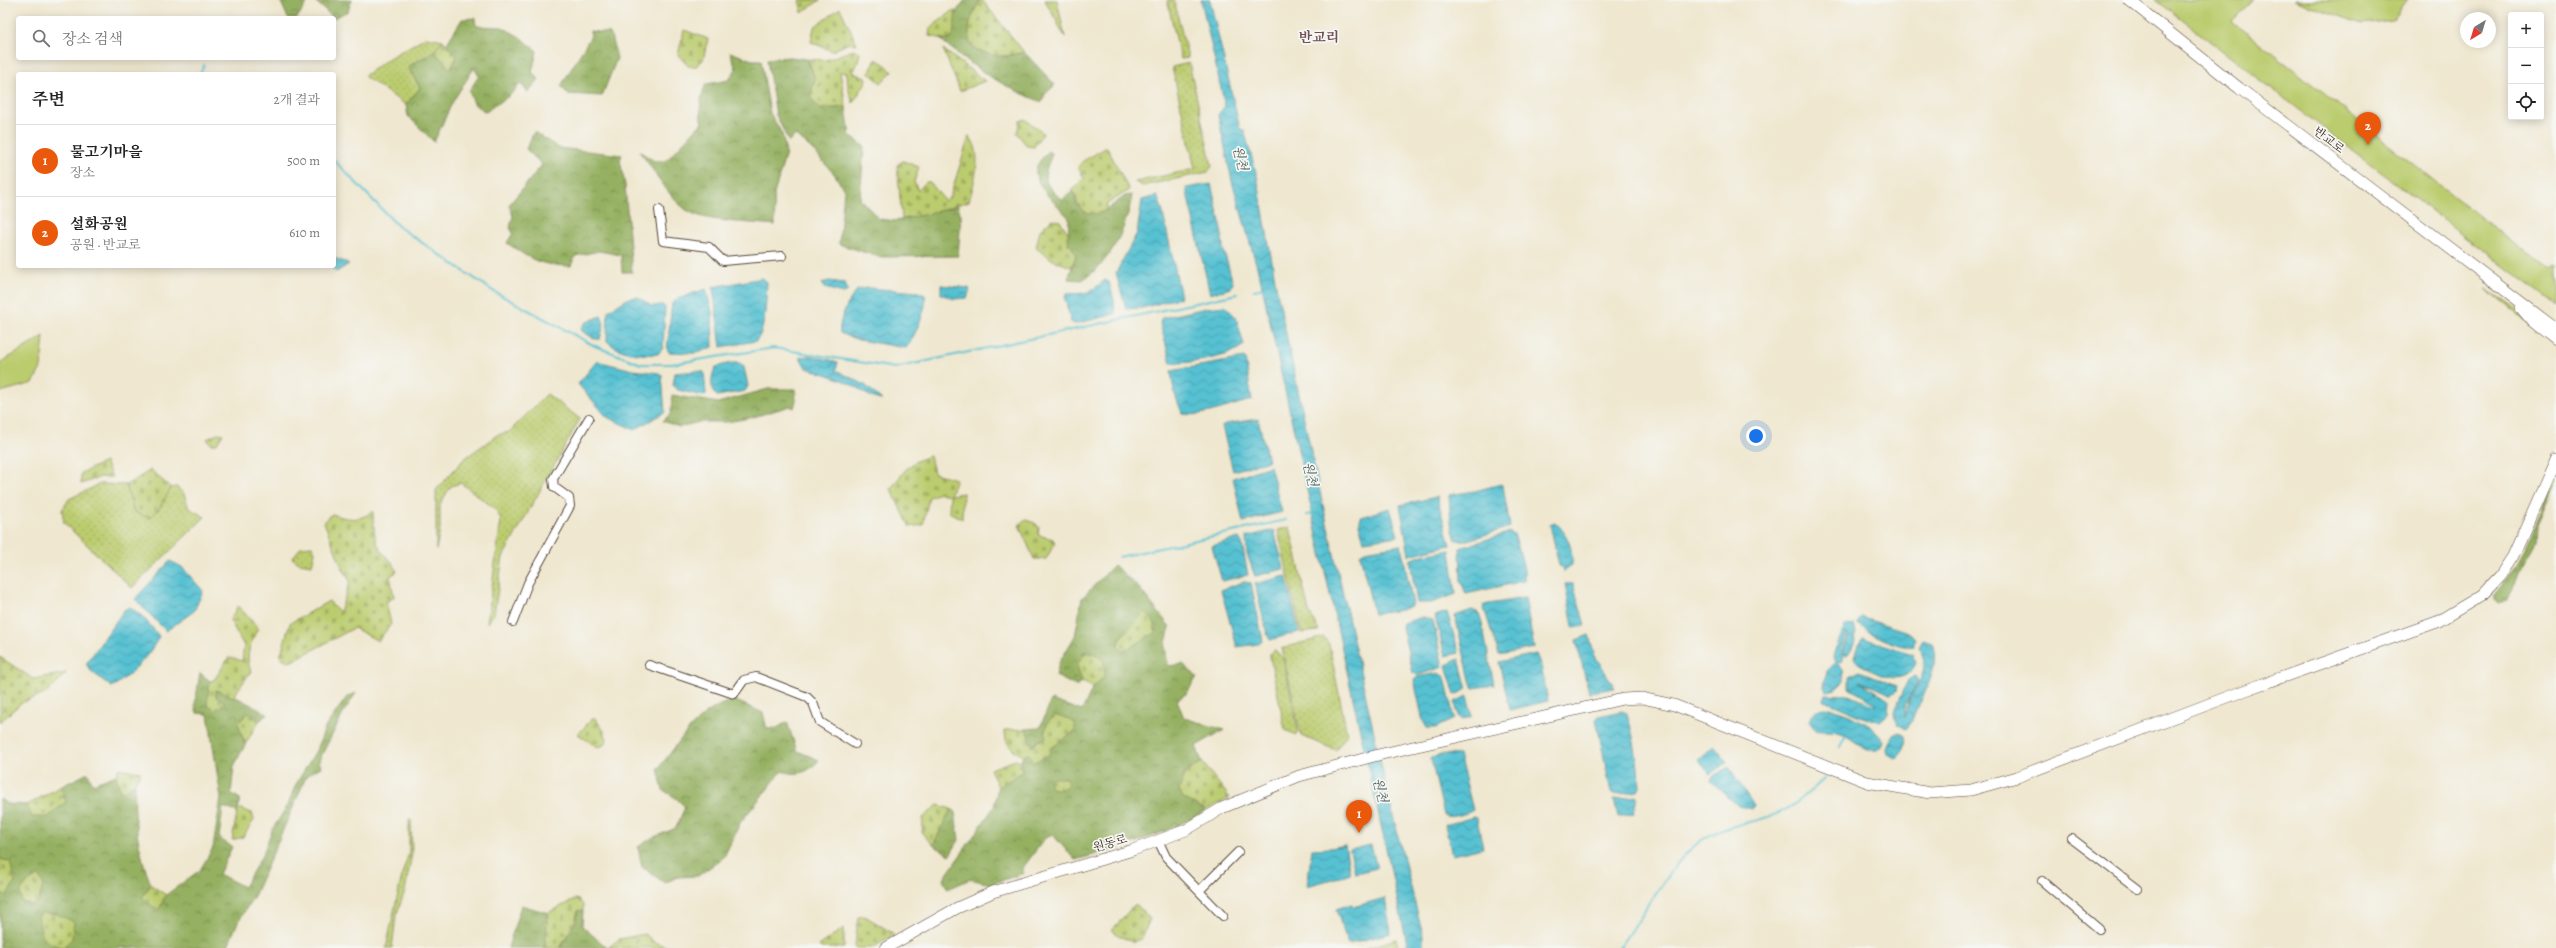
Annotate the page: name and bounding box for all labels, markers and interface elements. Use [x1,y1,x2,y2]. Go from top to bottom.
north arrow [2460,12,2496,48]
map controls [2508,12,2544,120]
button: + [2508,12,2544,48]
search box [16,16,336,60]
icon: search [30,27,52,49]
district label: 반교리 [1299,28,1339,47]
text: 장소 검색 [62,29,123,49]
button: − [2508,48,2544,84]
button: locate [2508,84,2544,120]
text: 주변 [32,88,65,111]
text: 2개 결과 [274,91,320,108]
pin: 2 [2355,112,2381,145]
street label: 반교로 [2310,123,2348,157]
text: 물고기마을 [70,142,142,162]
water label: 원천 [1229,144,1252,174]
text: 1 [43,152,47,169]
text: 500 m [287,152,320,169]
text: 장소 [70,164,95,181]
text: 설화공원 [70,214,128,234]
text: 2 [42,224,48,241]
text: 610 m [289,224,320,241]
text: 공원 · 반교로 [70,236,141,253]
your location [1746,426,1766,446]
water label: 원천 [1299,460,1322,490]
water label: 원천 [1369,776,1392,806]
pin: 1 [1346,800,1372,833]
street label: 원동로 [1091,830,1129,855]

